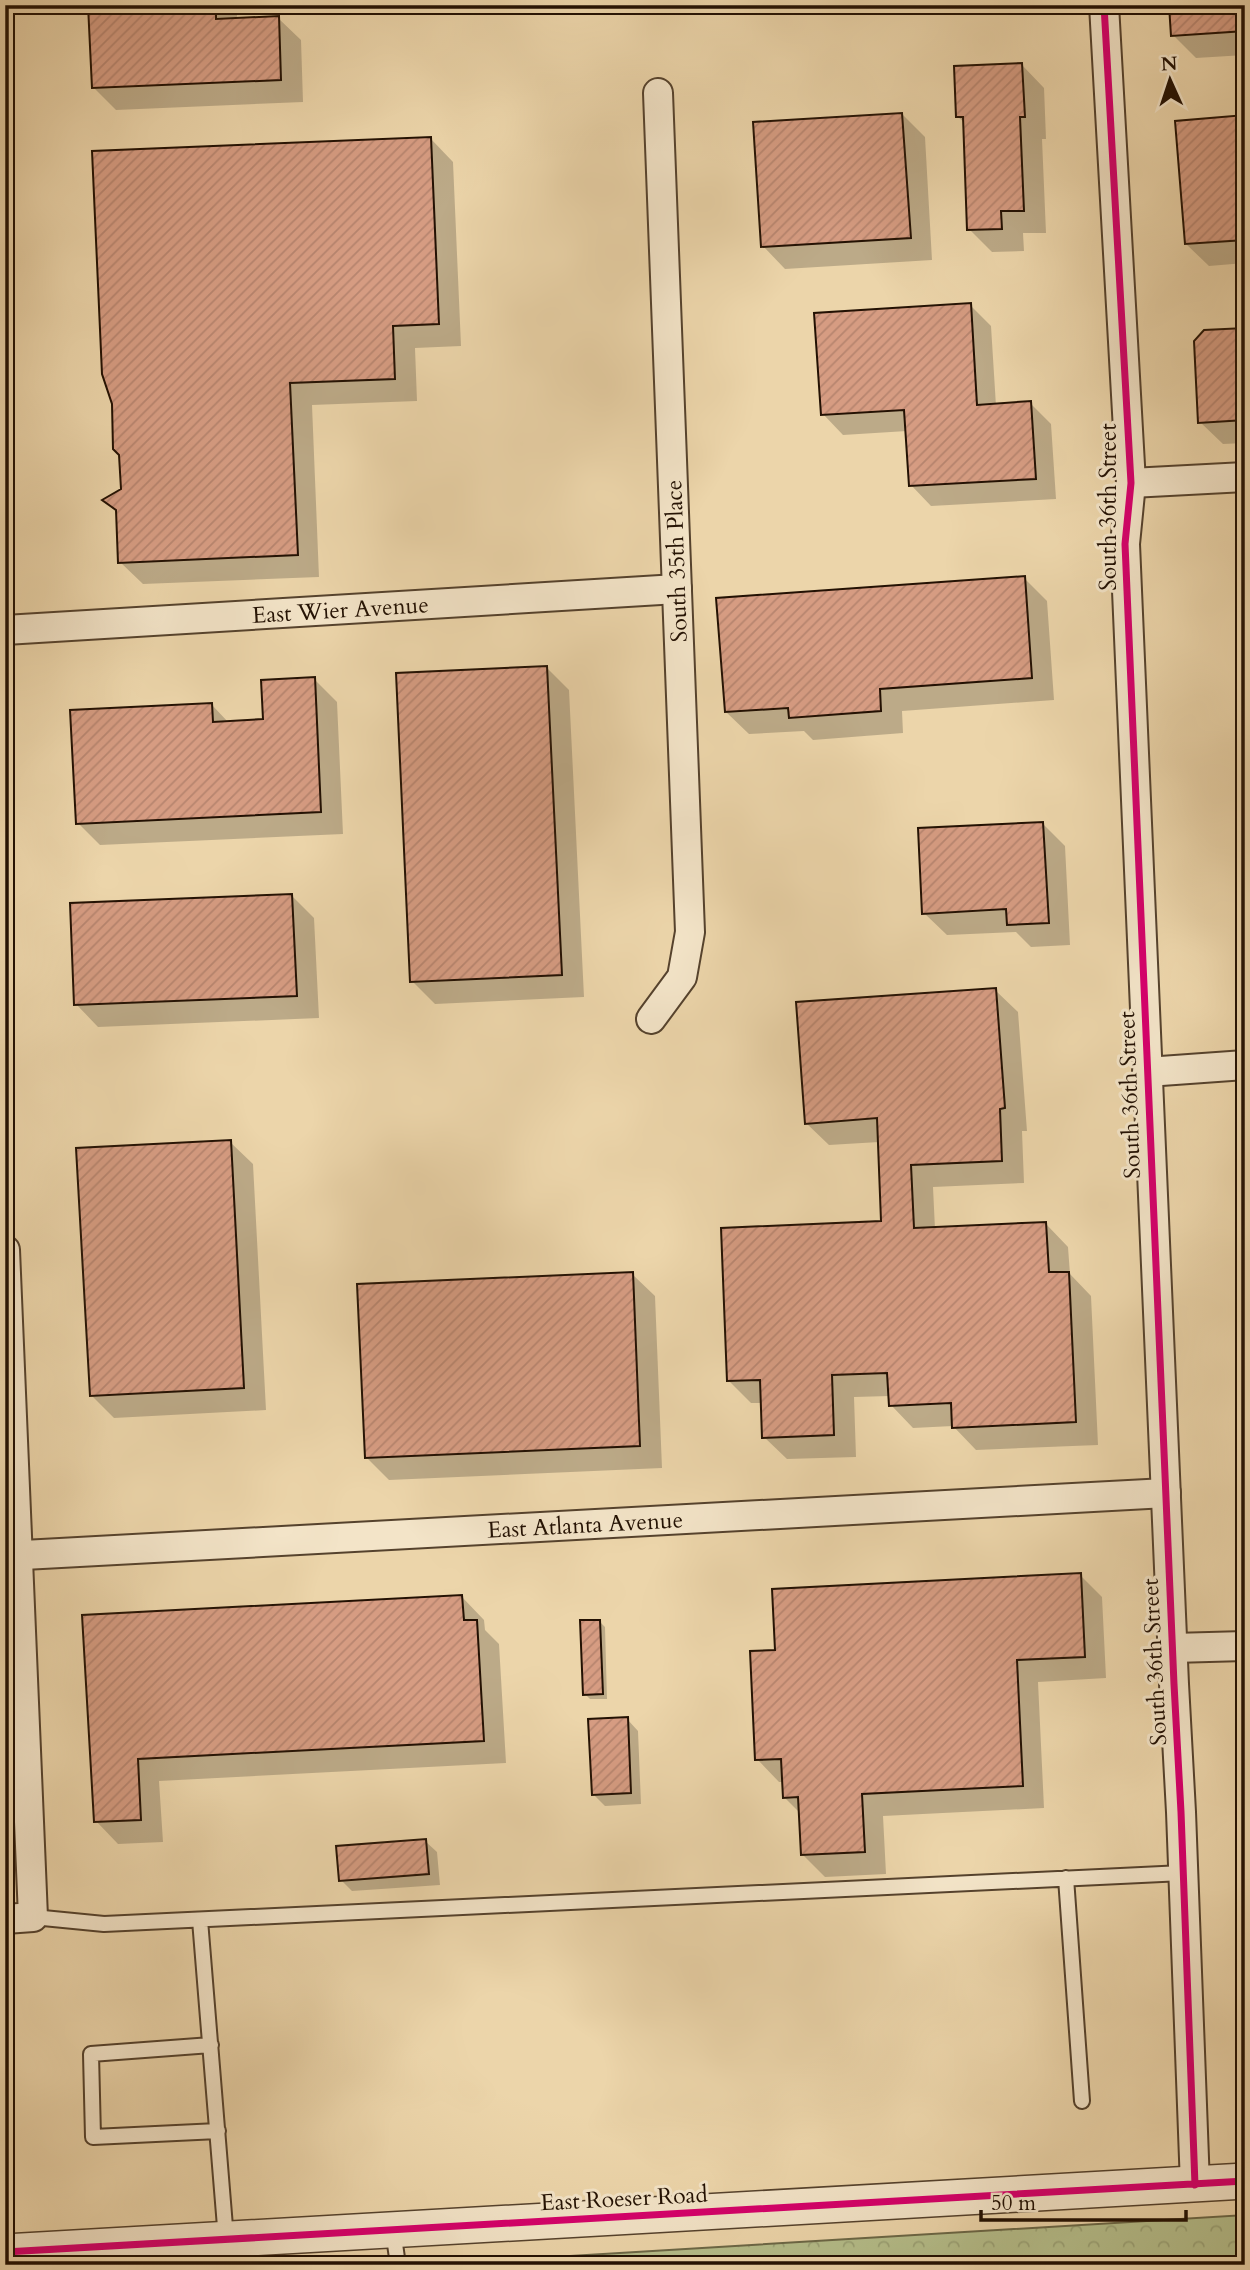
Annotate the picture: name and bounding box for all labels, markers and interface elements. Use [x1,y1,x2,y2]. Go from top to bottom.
north arrow [1134,46,1204,116]
text: N [1160,51,1179,77]
street label: South 36th Street [1093,423,1124,591]
street label: South 35th Place [658,479,695,643]
street label: East Wier Avenue [251,589,430,631]
street label: South 36th Street [1111,1011,1148,1179]
street label: East Atlanta Avenue [487,1504,684,1546]
street label: South 36th Street [1135,1577,1174,1746]
street label: East Roeser Road [540,2179,709,2218]
scale bar [981,2179,1185,2223]
text: 50 m [991,2189,1036,2218]

